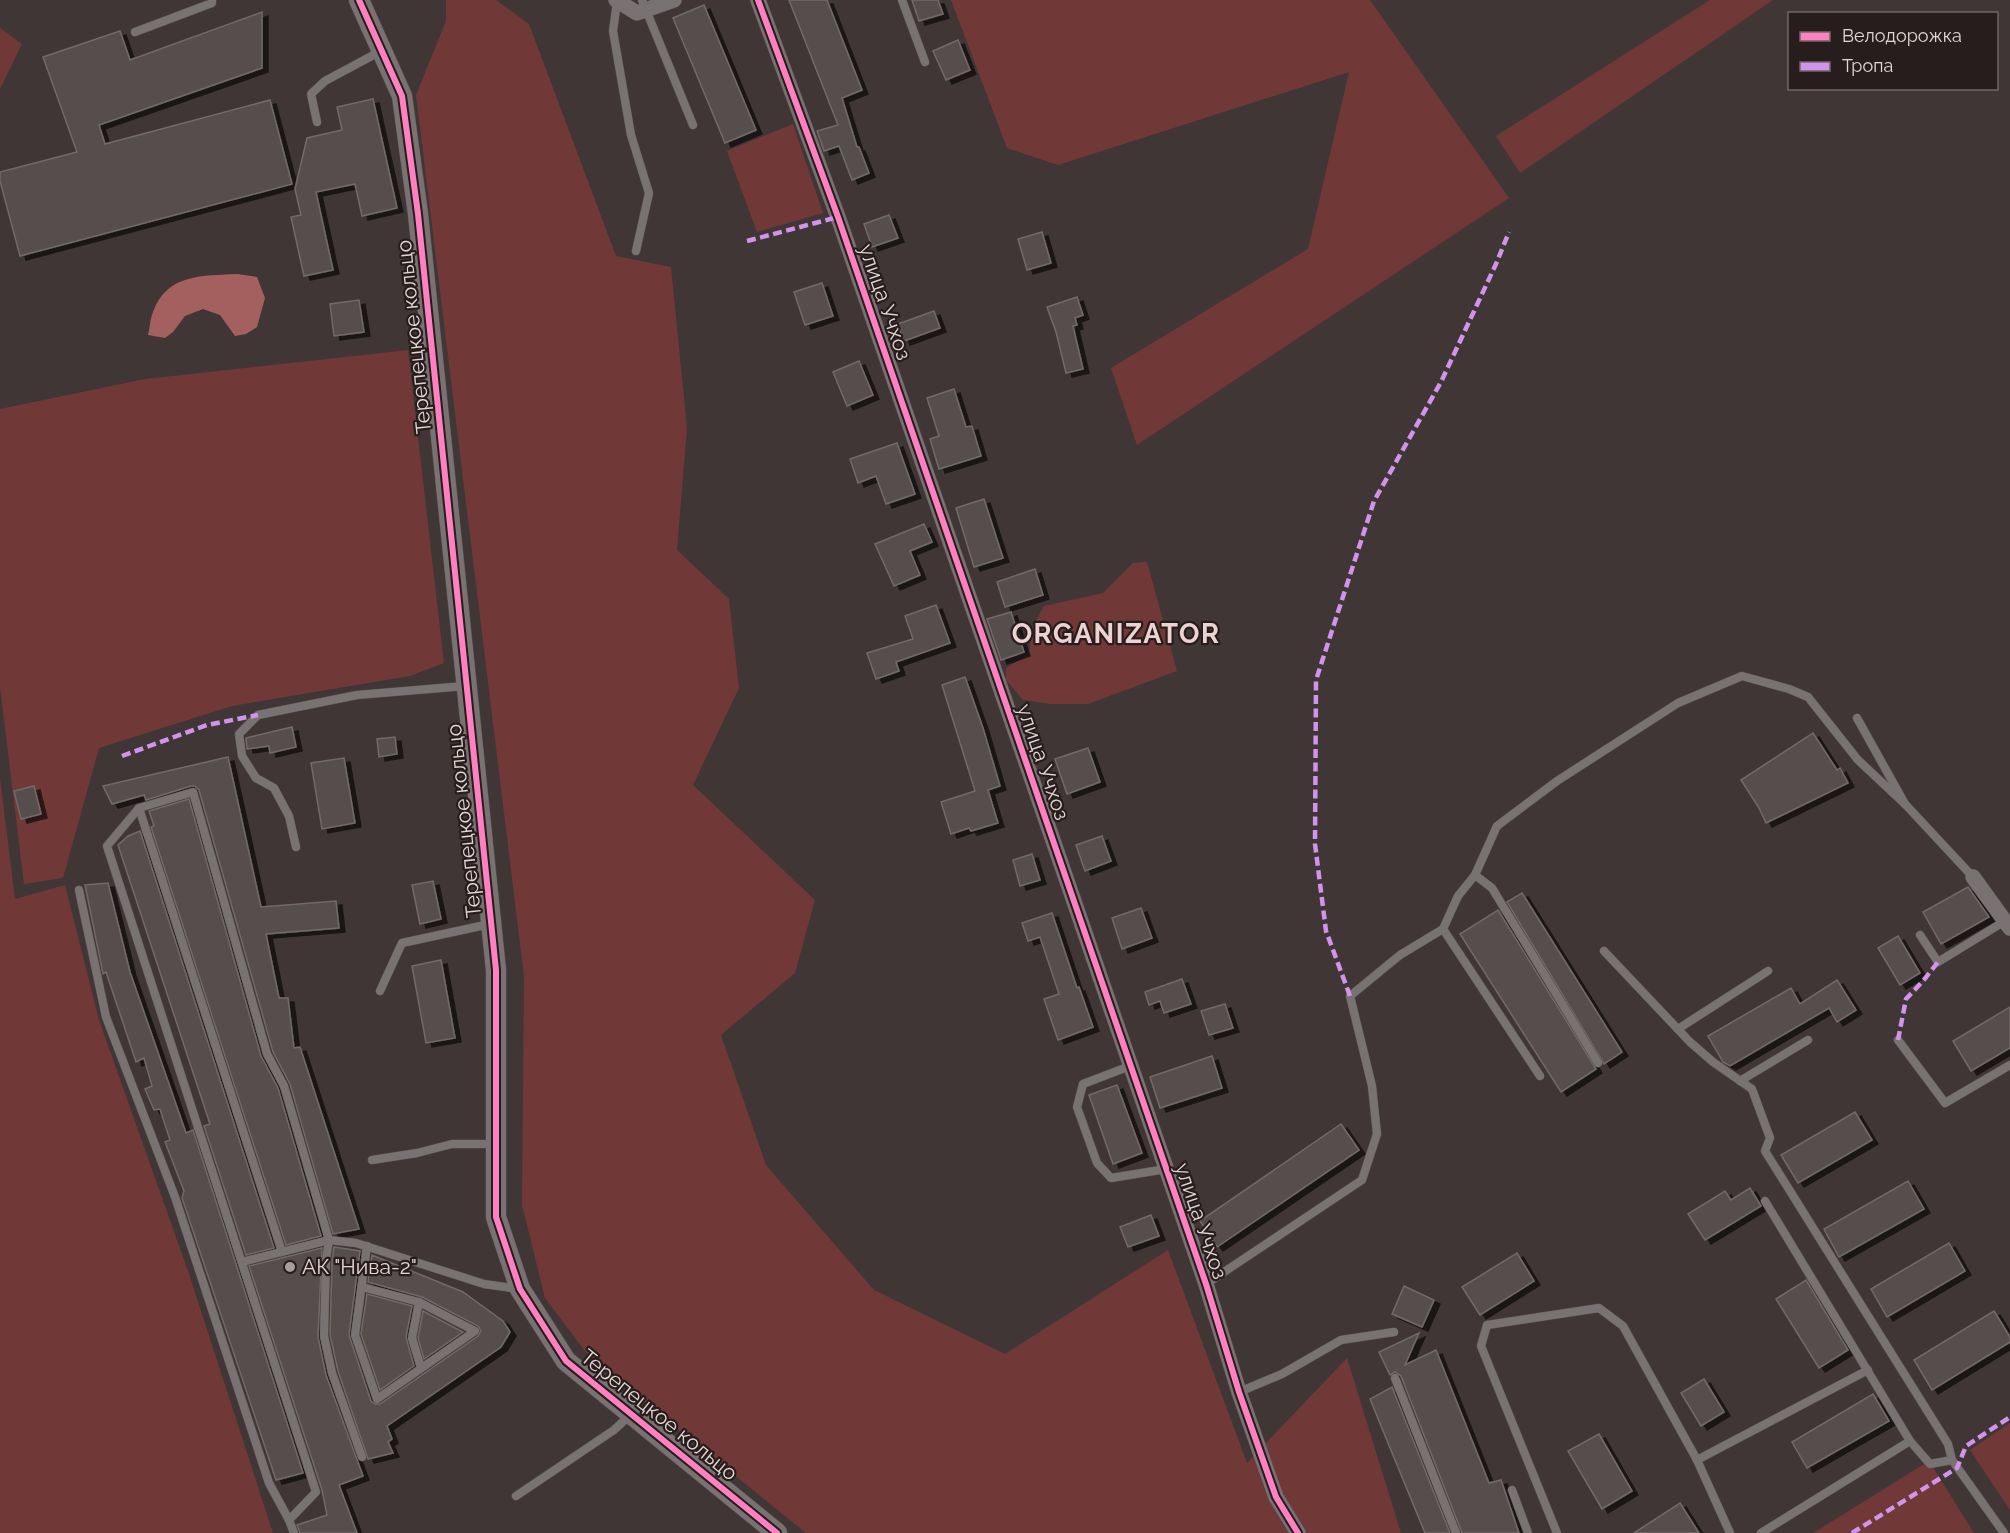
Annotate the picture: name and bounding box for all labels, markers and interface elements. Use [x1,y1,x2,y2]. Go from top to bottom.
legend [1788,12,1998,90]
text: Велодорожка [1842,25,1962,46]
text: Тропа [1842,55,1893,76]
street label: Терепецкое кольцо [391,239,436,435]
street label: улица Учхоз [854,240,917,363]
district label: ORGANIZATOR [1012,618,1220,649]
street label: улица Учхоз [1012,700,1075,823]
street label: Терепецкое кольцо [441,723,486,919]
street label: улица Учхоз [1170,1159,1233,1282]
place label: АК "Нива-2" [302,1254,417,1279]
marker: АК "Нива-2" [283,1260,297,1274]
street label: Терепецкое кольцо [576,1344,743,1486]

